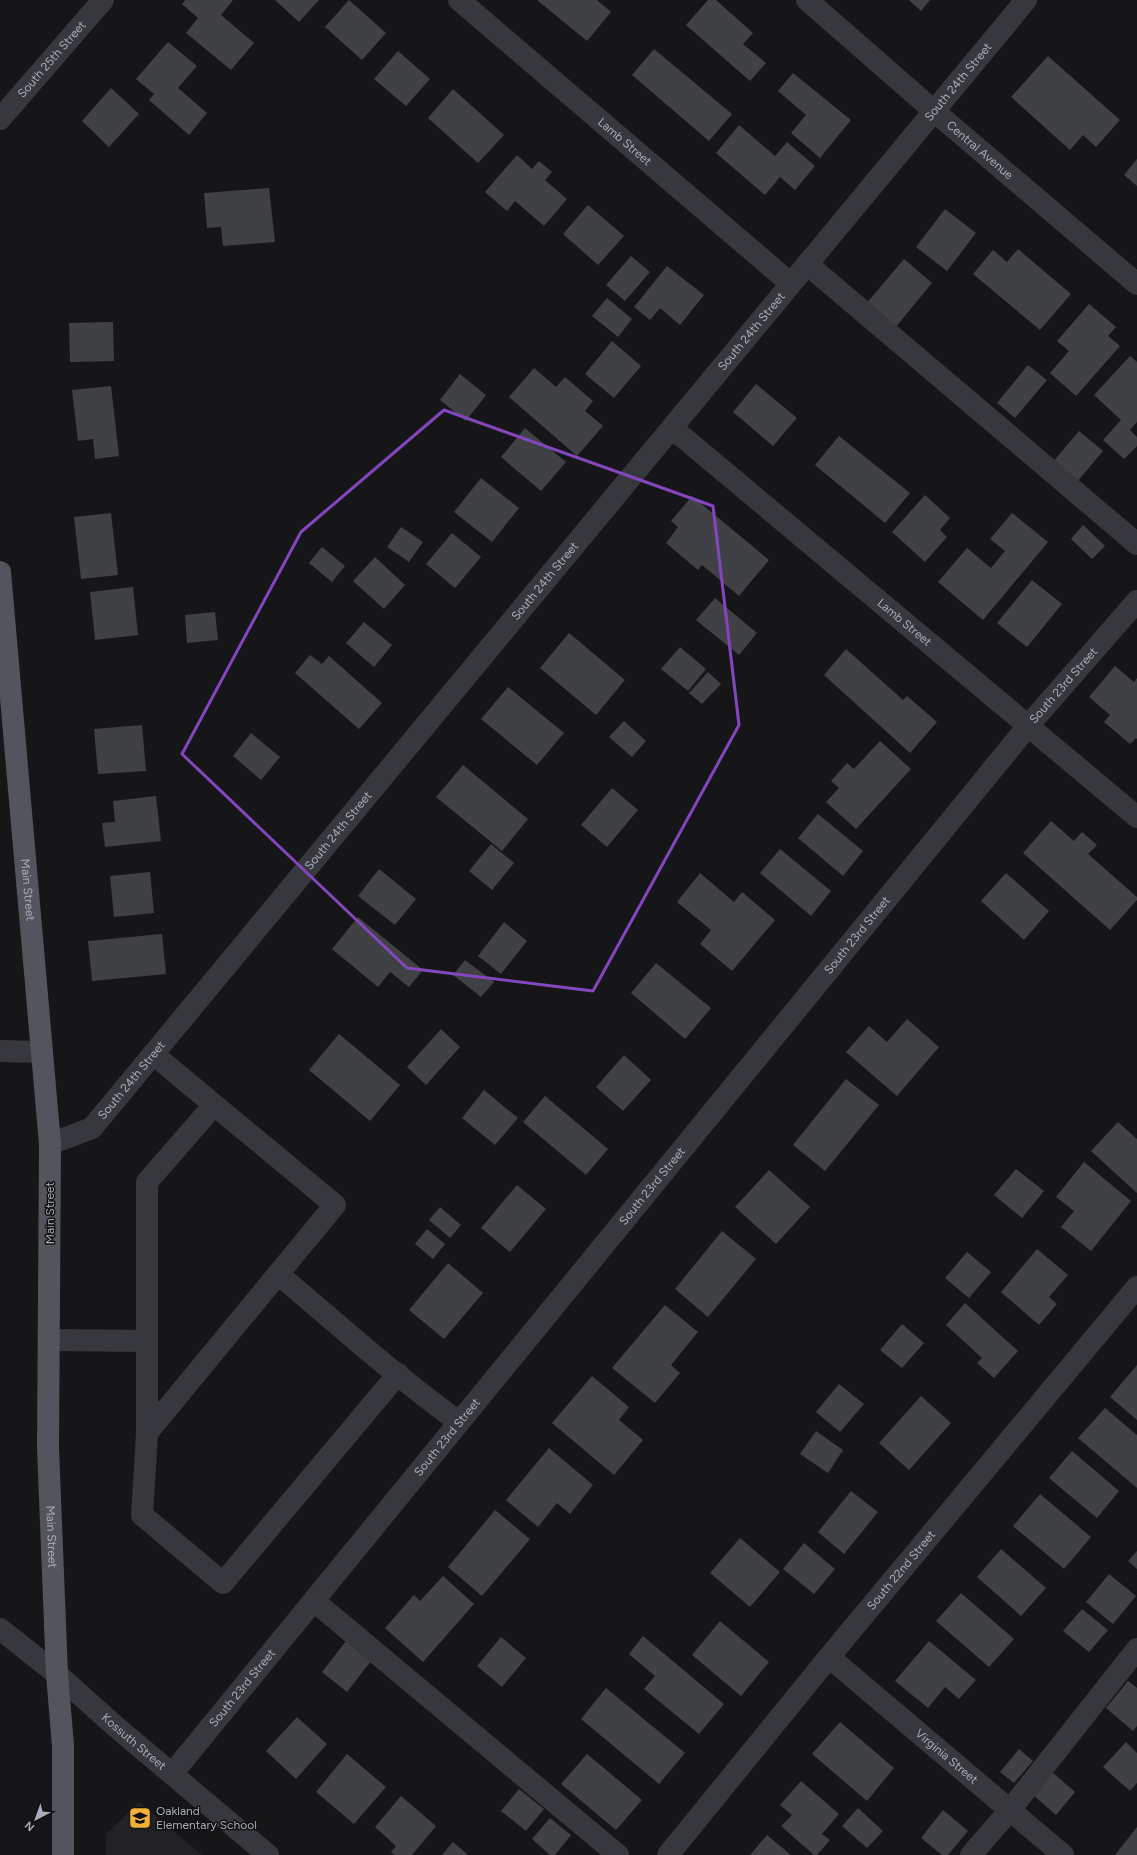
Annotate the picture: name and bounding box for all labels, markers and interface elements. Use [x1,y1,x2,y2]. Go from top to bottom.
street label: South 25th Street [15,18,89,100]
street label: South 24th Street [922,40,995,124]
street label: Lamb Street [595,115,655,169]
street label: Central Avenue [944,118,1016,183]
street label: South 24th Street [715,289,788,373]
street label: South 24th Street [508,539,582,623]
street label: Lamb Street [874,596,935,649]
street label: South 23rd Street [1026,644,1101,726]
street label: South 24th Street [302,788,375,873]
street label: Main Street [18,858,38,922]
street label: South 23rd Street [821,893,893,977]
street label: South 24th Street [95,1038,168,1122]
street label: South 23rd Street [616,1144,688,1228]
street label: Main Street [43,1181,57,1244]
street label: South 23rd Street [411,1395,483,1479]
street label: Main Street [43,1505,60,1569]
street label: South 22nd Street [864,1527,939,1613]
street label: South 23rd Street [206,1646,278,1730]
street label: Kossuth Street [99,1710,169,1773]
street label: Virginia Street [913,1726,981,1787]
north arrow [16,1799,56,1839]
place label: Oakland Elementary School [156,1804,257,1832]
school or university icon: Oakland Elementary School [127,1805,153,1831]
text: N [22,1818,37,1834]

